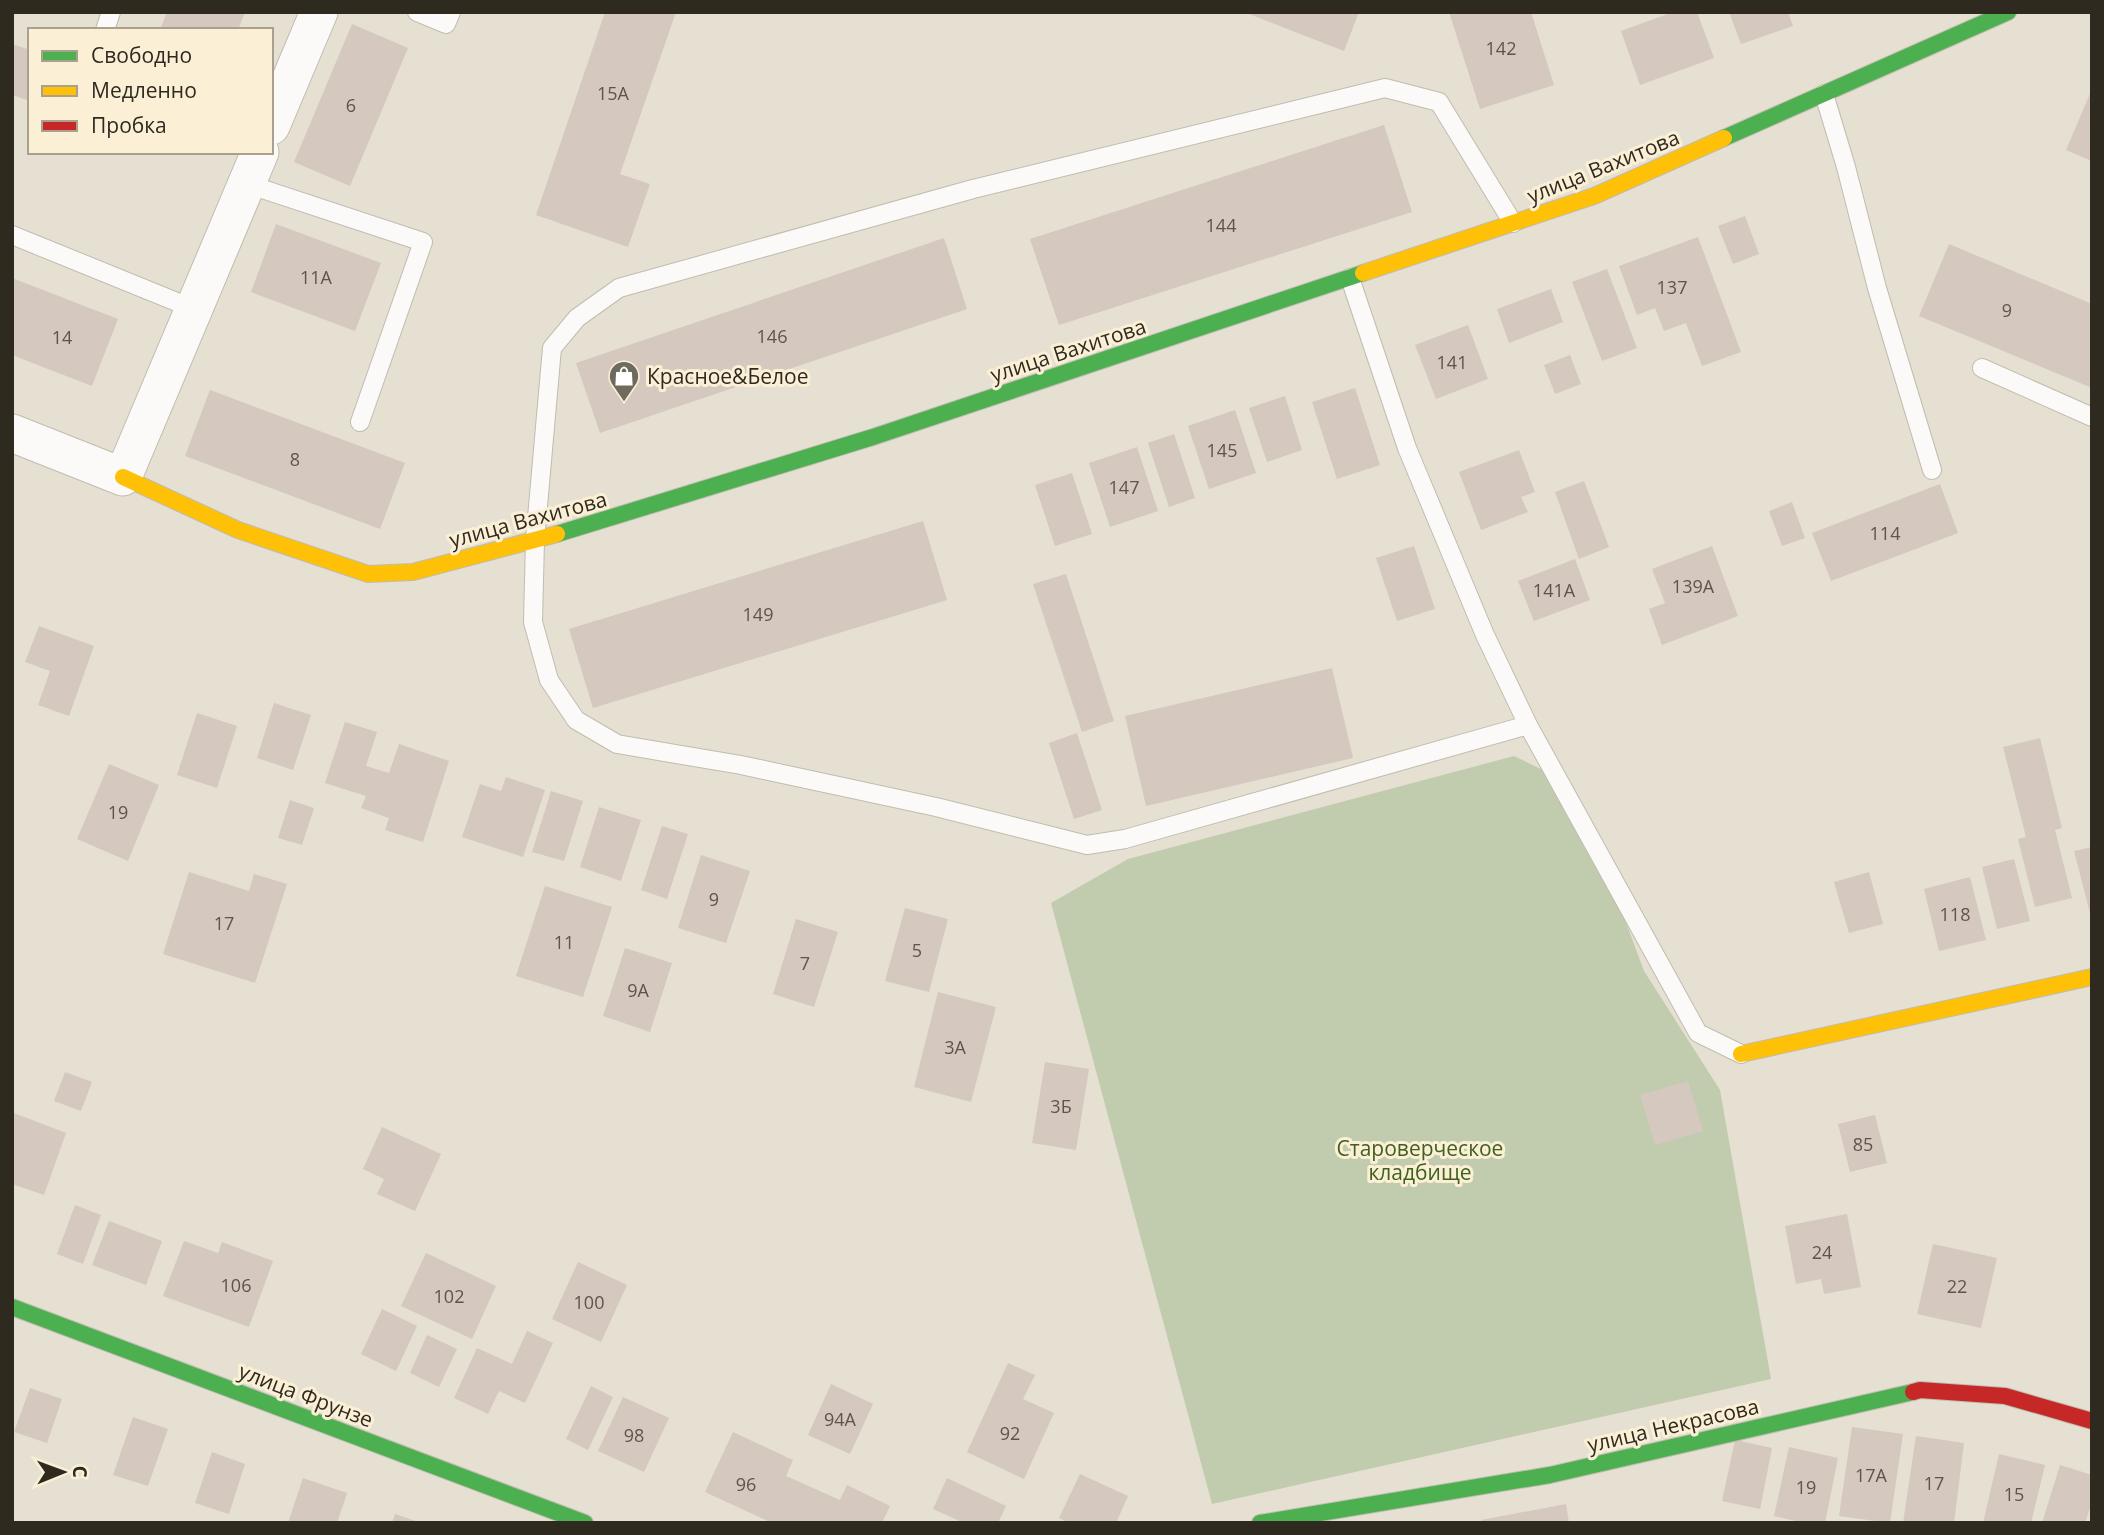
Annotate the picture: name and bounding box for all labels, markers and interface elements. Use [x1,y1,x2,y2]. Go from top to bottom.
legend [28,28,273,154]
house number: 142 [1486,36,1516,60]
text: Свободно [91,41,192,69]
text: Медленно [91,76,197,104]
house number: 15А [597,81,630,105]
house number: 6 [346,93,356,117]
text: Пробка [91,111,167,139]
street label: улица Вахитова [1523,123,1683,209]
house number: 144 [1206,213,1236,237]
house number: 11А [300,265,333,289]
house number: 137 [1657,275,1687,299]
house number: 9 [2002,298,2012,322]
street label: улица Вахитова [987,312,1149,388]
house number: 146 [757,324,787,348]
house number: 14 [52,325,72,349]
house number: 141 [1437,350,1467,374]
shop icon: Красное&Белое [607,359,641,403]
place label: Красное&Белое [647,362,808,390]
house number: 145 [1207,438,1237,462]
house number: 8 [290,447,300,471]
house number: 147 [1109,475,1139,499]
street label: улица Вахитова [446,485,610,553]
house number: 114 [1870,521,1900,545]
house number: 139А [1672,574,1715,598]
house number: 141А [1533,578,1576,602]
house number: 149 [743,602,773,626]
house number: 19 [108,800,128,824]
house number: 9 [709,887,719,911]
house number: 118 [1940,902,1970,926]
house number: 17 [214,911,234,935]
house number: 11 [554,930,574,954]
house number: 5 [912,938,922,962]
house number: 7 [800,951,810,975]
house number: 9А [627,978,649,1002]
house number: 3А [944,1035,966,1059]
house number: 3Б [1050,1094,1072,1118]
house number: 85 [1853,1132,1873,1156]
park label: Староверческое кладбище [1337,1134,1503,1186]
house number: 24 [1812,1240,1832,1264]
house number: 106 [221,1273,251,1297]
house number: 22 [1947,1274,1967,1298]
house number: 102 [434,1284,464,1308]
house number: 100 [574,1290,604,1314]
street label: улица Фрунзе [235,1357,377,1433]
street label: улица Некрасова [1584,1392,1762,1458]
house number: 94А [824,1407,857,1431]
house number: 92 [1000,1421,1020,1445]
house number: 98 [624,1423,644,1447]
north arrow [28,1437,98,1507]
house number: 17А [1855,1463,1888,1487]
text: С [67,1465,93,1478]
house number: 17 [1924,1471,1944,1495]
house number: 96 [736,1472,756,1496]
house number: 19 [1796,1475,1816,1499]
house number: 15 [2004,1482,2024,1506]

